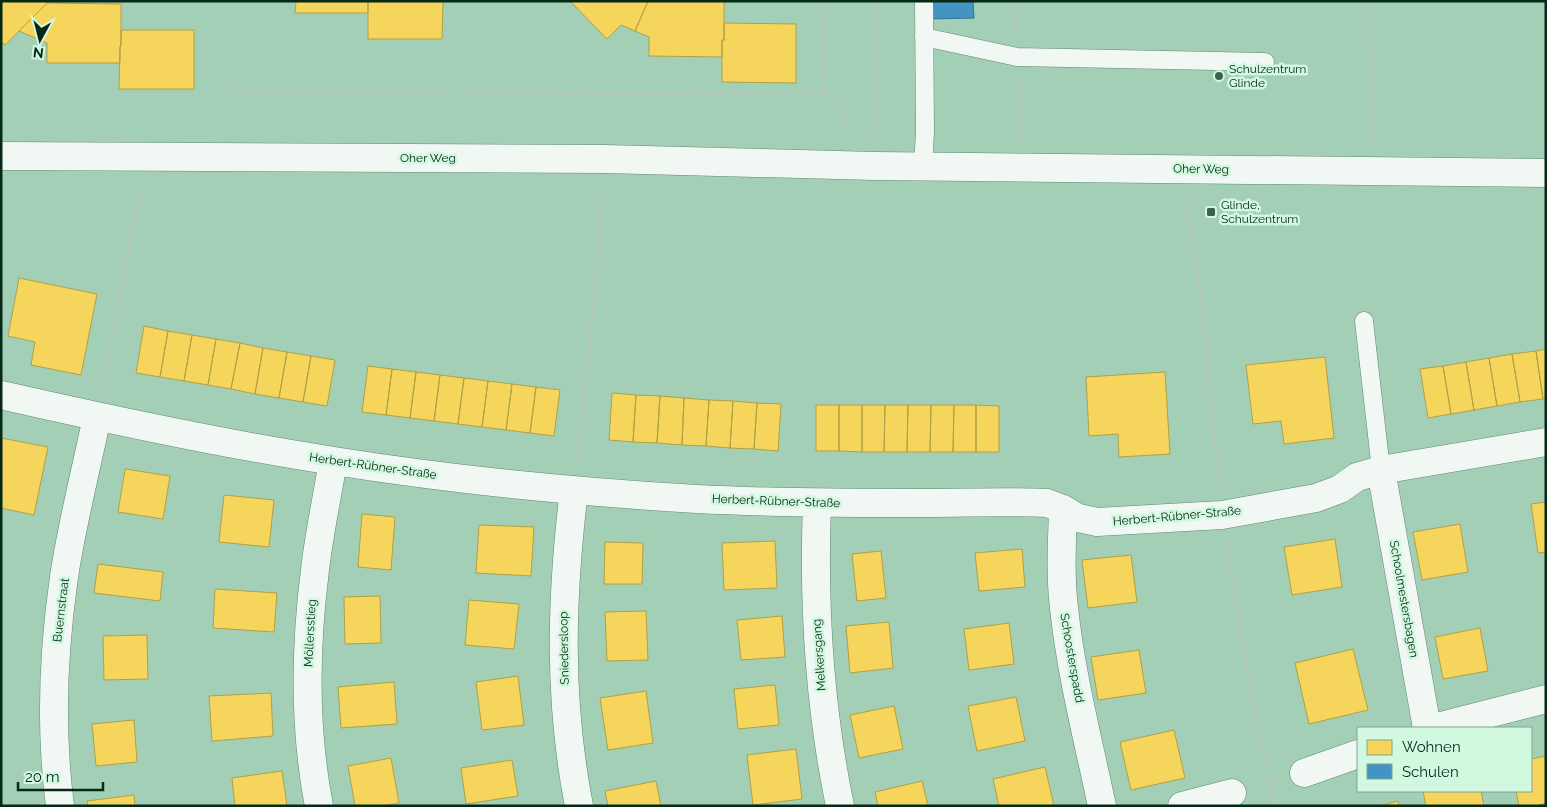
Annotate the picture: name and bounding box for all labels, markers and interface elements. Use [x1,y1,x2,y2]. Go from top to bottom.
north arrow [15,15,65,65]
text: N [32,44,45,61]
place label: Schulzentrum Glinde [1229,62,1306,90]
marker: Schulzentrum Glinde [1213,70,1225,82]
street label: Oher Weg [400,151,456,165]
street label: Oher Weg [1173,162,1229,176]
place label: Glinde, Schulzentrum [1221,198,1298,226]
marker: Glinde, Schulzentrum [1205,206,1217,218]
street label: Herbert-Rübner-Straße [308,450,438,482]
street label: Herbert-Rübner-Straße [712,492,840,510]
street label: Herbert-Rübner-Straße [1112,503,1242,529]
street label: Schoolmestersbagen [1387,539,1421,659]
street label: Buernstraat [50,577,72,643]
street label: Möllersstieg [301,599,319,667]
street label: Sniedersloop [556,611,572,685]
street label: Schoosterspadd [1057,612,1087,704]
street label: Melkersgang [809,618,829,692]
legend [1357,727,1532,792]
text: Wohnen [1402,738,1461,756]
scale bar [18,760,102,792]
text: Schulen [1402,763,1459,781]
text: 20 m [25,768,60,786]

